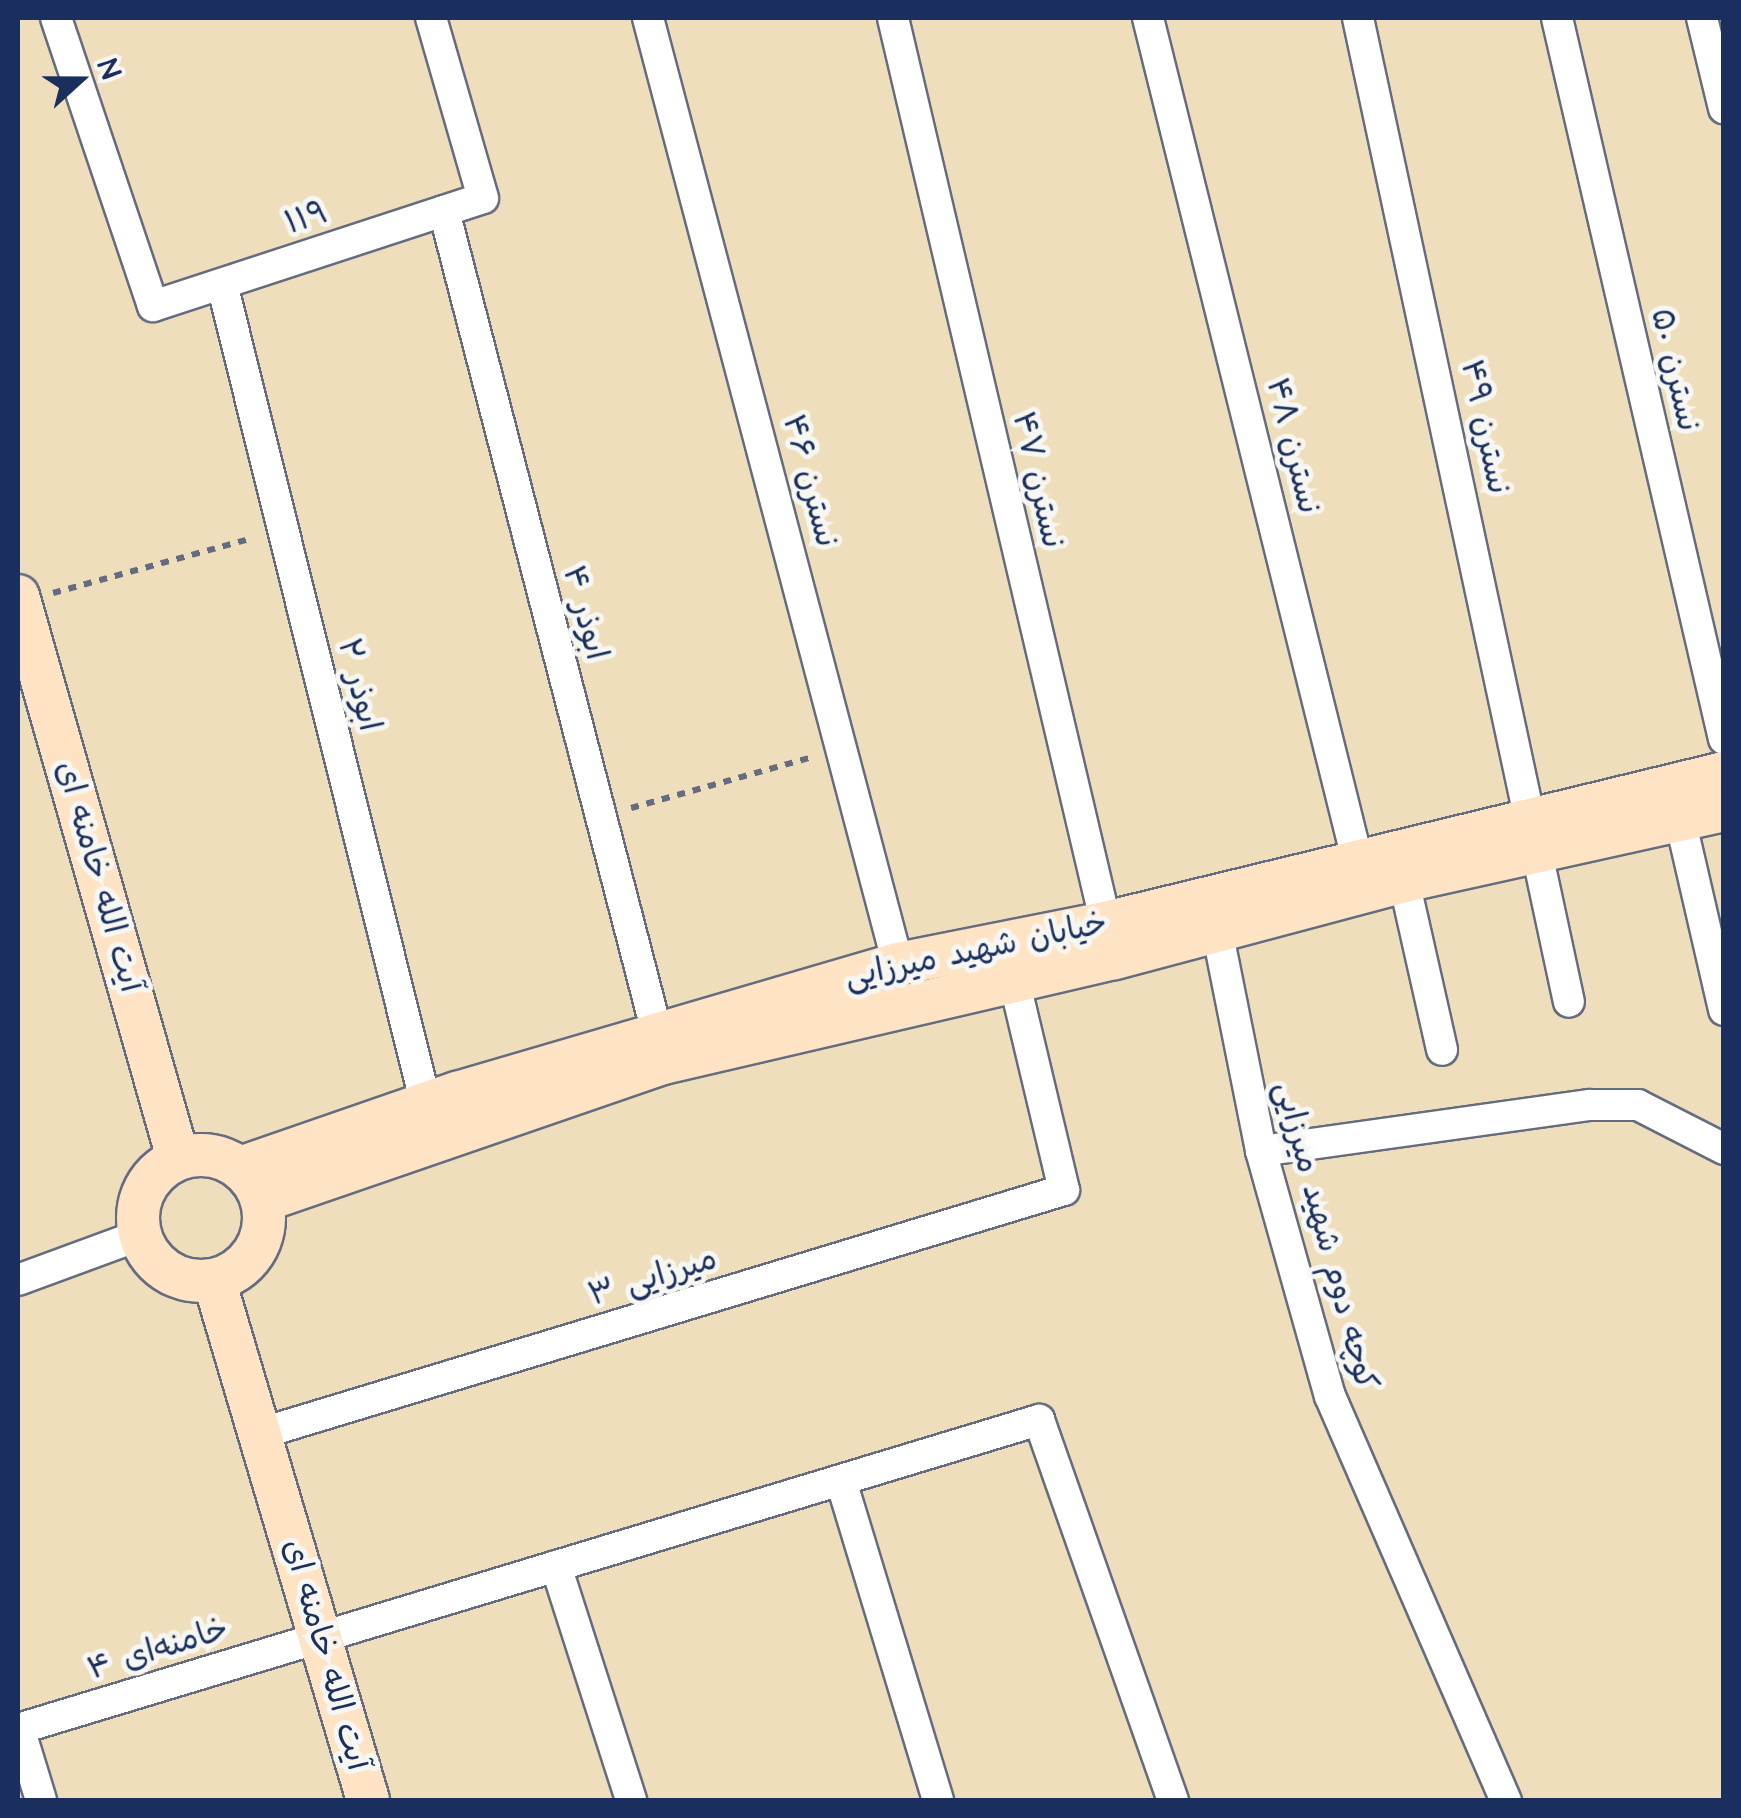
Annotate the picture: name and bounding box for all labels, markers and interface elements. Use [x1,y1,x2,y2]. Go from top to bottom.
north arrow [30,30,130,130]
text: N [87,54,130,84]
street label: ۱۱۹ [280,194,334,244]
street label: نسترن ۵۰ [1641,305,1707,435]
street label: نسترن ۴۹ [1451,356,1517,498]
street label: نسترن ۴۸ [1257,374,1327,518]
street label: نسترن ۴۷ [1003,408,1071,552]
street label: نسترن ۴۶ [773,411,845,551]
street label: ابوذر ۴ [553,562,615,664]
street label: ابوذر ۲ [328,635,388,735]
street label: آیت الله خامنه ای [47,757,149,997]
street label: خیابان شهید میرزایی [841,904,1111,998]
street label: کوچه دوم شهید میرزایی [1265,1077,1385,1395]
street label: میرزایی ۳ [584,1240,722,1316]
street label: آیت الله خامنه ای [274,1535,376,1775]
street label: خامنه‌ای ۴ [83,1610,233,1690]

